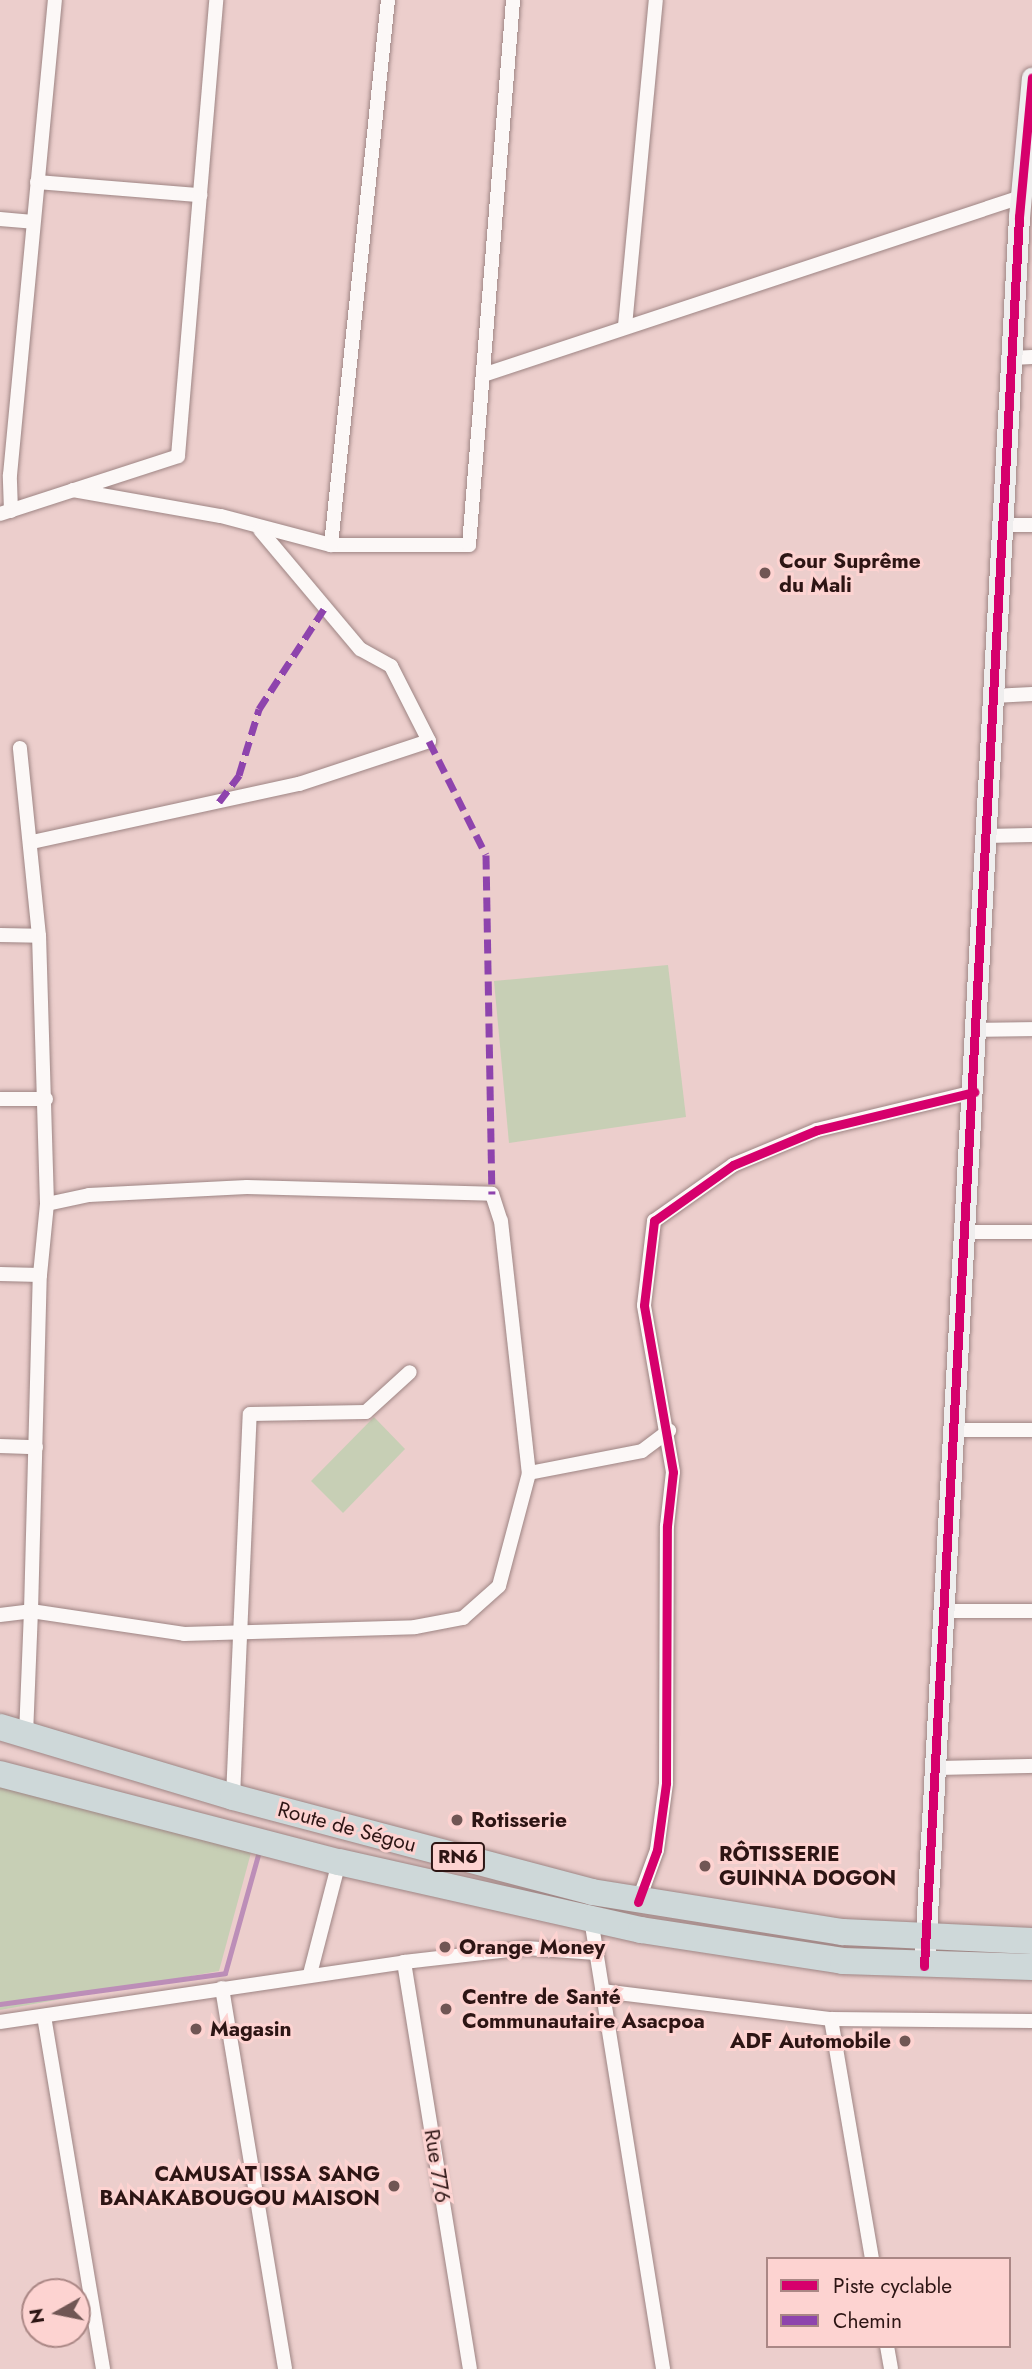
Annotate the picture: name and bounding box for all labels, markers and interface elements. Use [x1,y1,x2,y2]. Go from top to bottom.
place label: Cour Suprême du Mali [779,548,921,598]
marker: Cour Suprême du Mali [757,565,773,581]
street label: Route de Ségou [275,1796,419,1858]
place label: Rotisserie [471,1807,567,1833]
marker: Rotisserie [449,1812,465,1828]
place label: RÔTISSERIE GUINNA DOGON [719,1841,896,1891]
road number: RN6 [430,1842,486,1872]
marker: RÔTISSERIE GUINNA DOGON [697,1858,713,1874]
place label: Orange Money [459,1934,605,1960]
marker: Orange Money [437,1939,453,1955]
place label: Centre de Santé Communautaire Asacpoa [462,1984,705,2034]
marker: Centre de Santé Communautaire Asacpoa [436,1999,456,2019]
place label: Magasin [210,2016,292,2042]
marker: Magasin [188,2021,204,2037]
place label: ADF Automobile [730,2028,891,2054]
marker: ADF Automobile [897,2033,913,2049]
street label: Rue 776 [419,2127,455,2205]
place label: CAMUSAT ISSA SANG BANAKABOUGOU MAISON [100,2161,380,2211]
marker: CAMUSAT ISSA SANG BANAKABOUGOU MAISON [386,2178,402,2194]
legend [766,2257,1011,2348]
text: Piste cyclable [833,2271,952,2301]
north arrow [21,2278,91,2348]
text: N [22,2306,51,2326]
text: Chemin [833,2306,902,2336]

